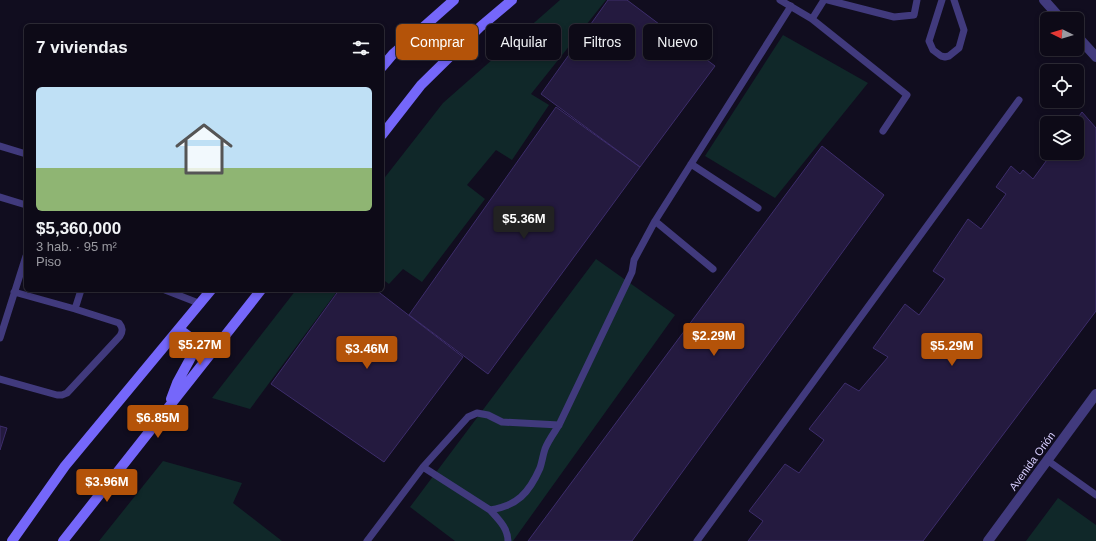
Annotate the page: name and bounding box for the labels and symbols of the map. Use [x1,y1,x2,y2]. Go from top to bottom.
north arrow [1040,12,1084,56]
pin: $5.36M [491,206,557,240]
pin: $2.29M [681,323,747,357]
pin: $5.27M [167,332,233,366]
pin: $5.29M [919,333,985,367]
pin: $3.46M [334,336,400,370]
pin: $6.85M [125,405,191,439]
street label: Avenida Orión [1007,429,1057,493]
pin: $3.96M [74,469,140,503]

